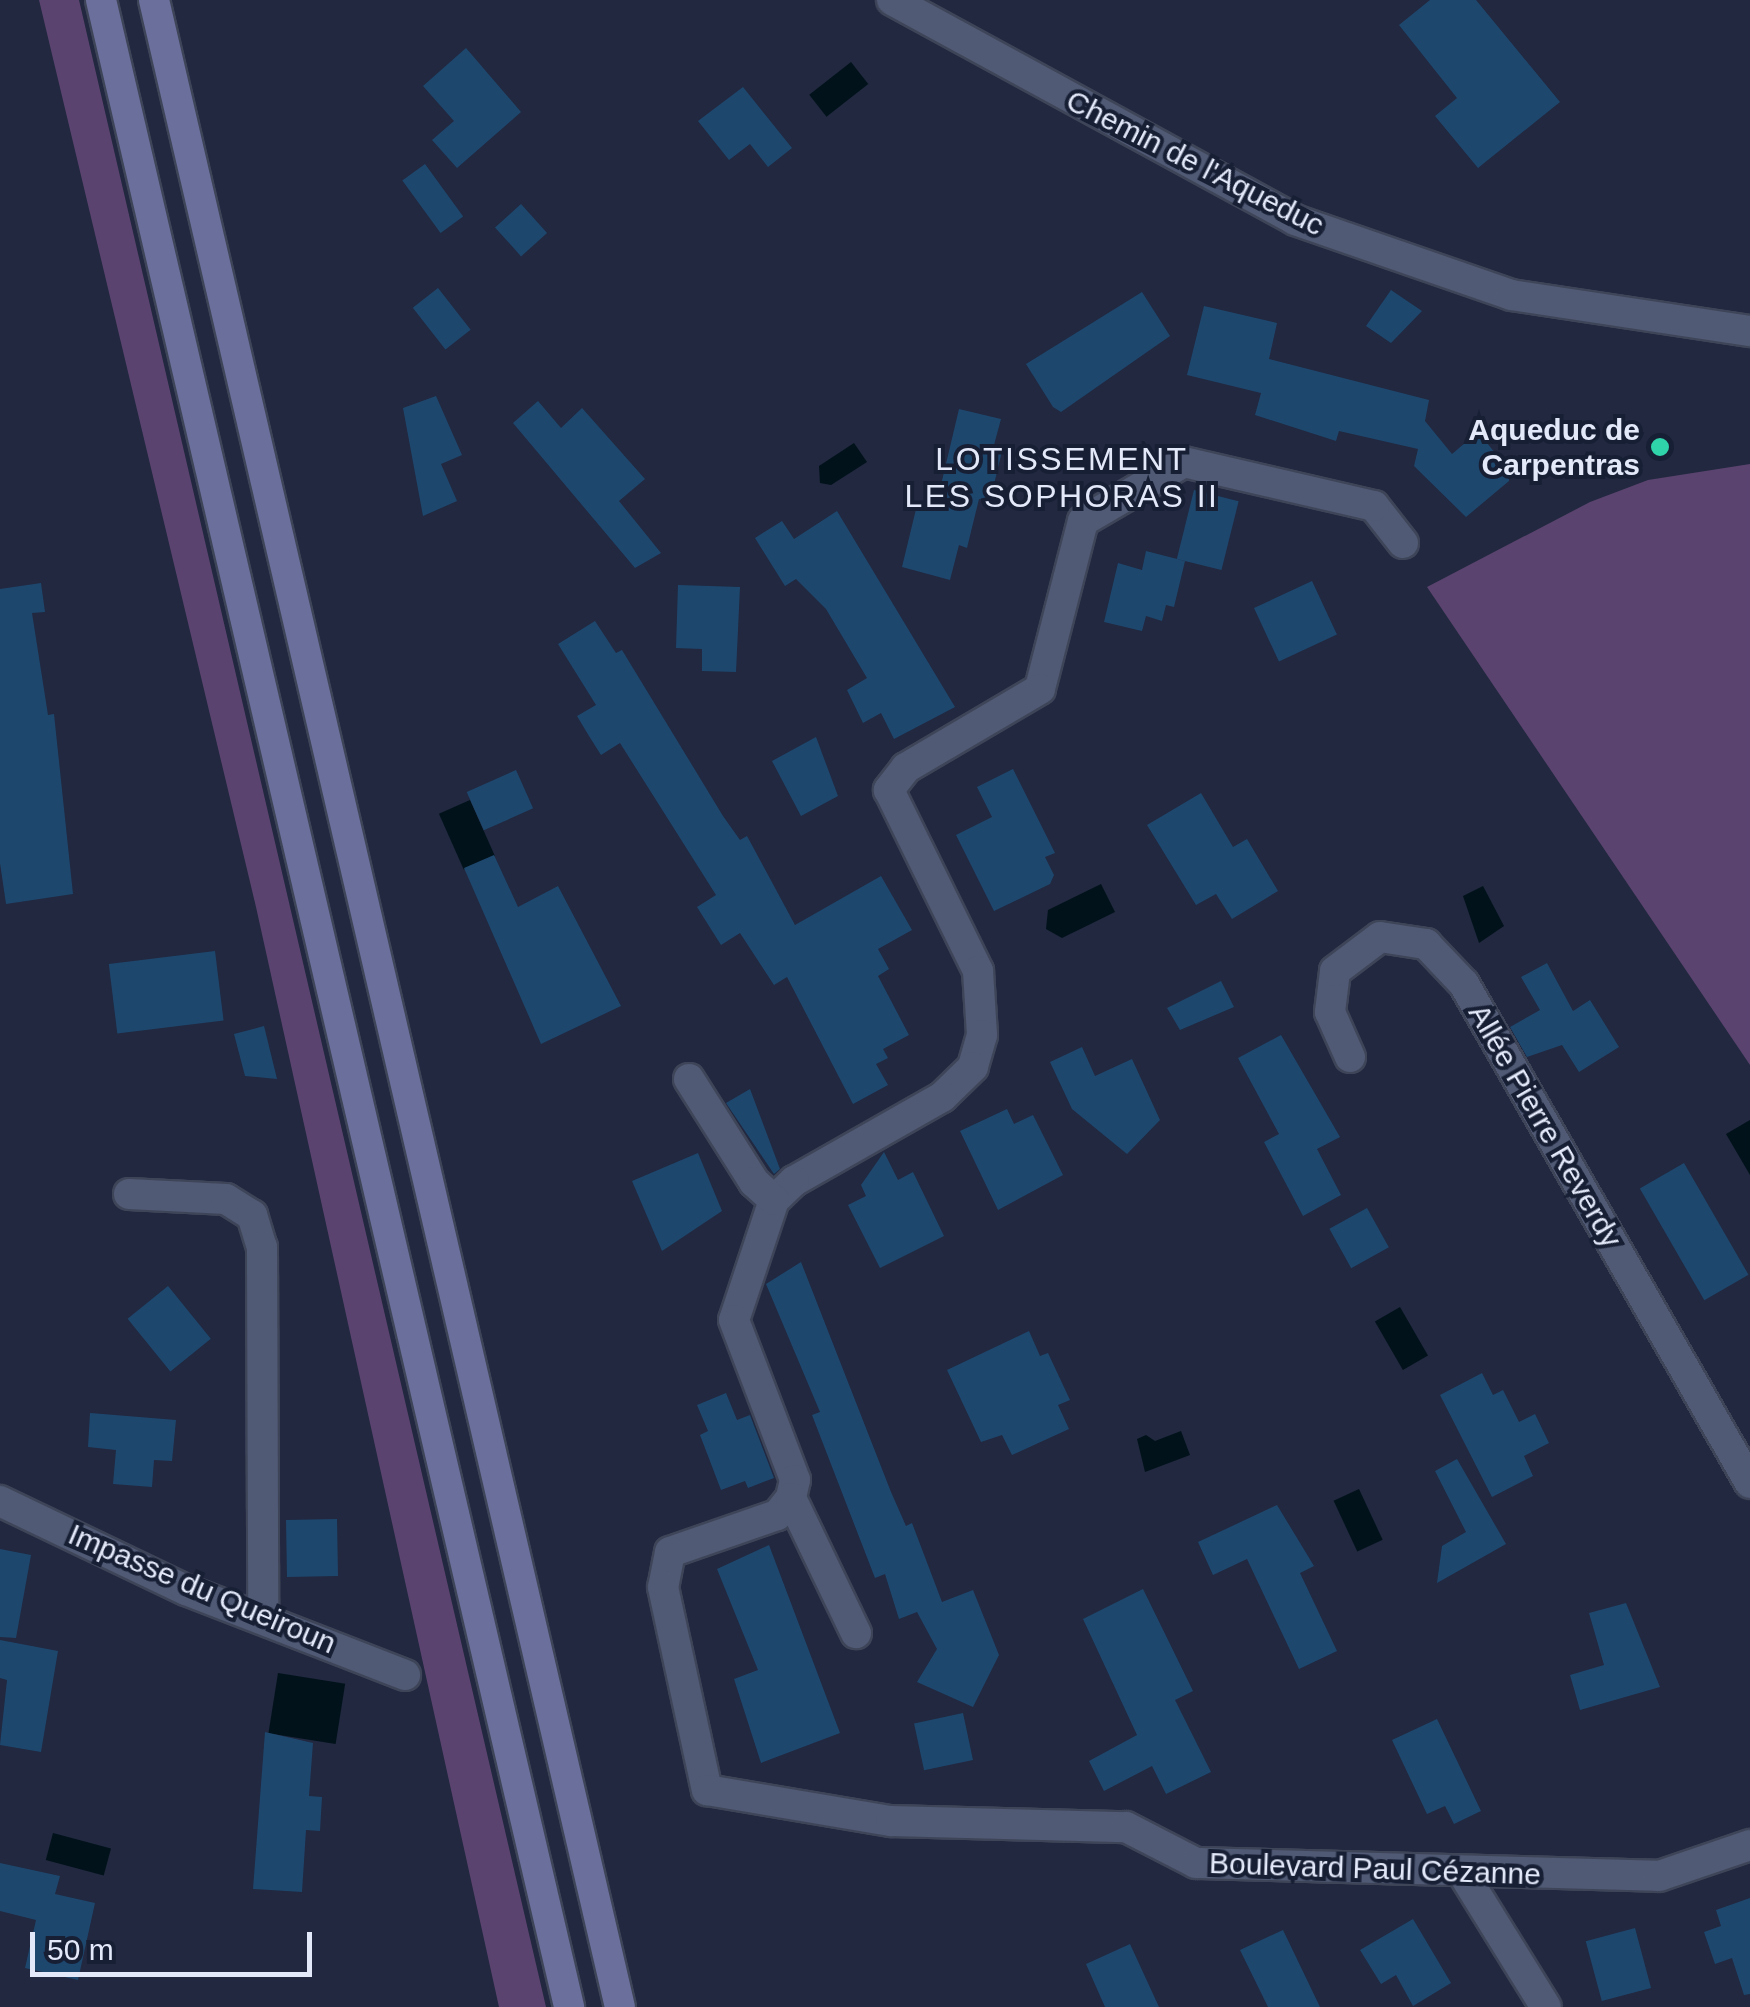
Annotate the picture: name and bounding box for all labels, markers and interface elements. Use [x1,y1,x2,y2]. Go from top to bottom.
street label: Chemin de l'Aqueduc [1060,82,1330,244]
place label: Aqueduc de Carpentras [1468,412,1640,482]
marker: Aqueduc de Carpentras [1649,436,1671,458]
district label: LOTISSEMENT LES SOPHORAS II [905,441,1219,516]
street label: Allée Pierre Reverdy [1461,998,1629,1254]
street label: Impasse du Queiroun [63,1516,341,1662]
street label: Boulevard Paul Cézanne [1209,1845,1541,1893]
scale bar [35,1912,318,1974]
text: 50 m [47,1933,114,1966]

